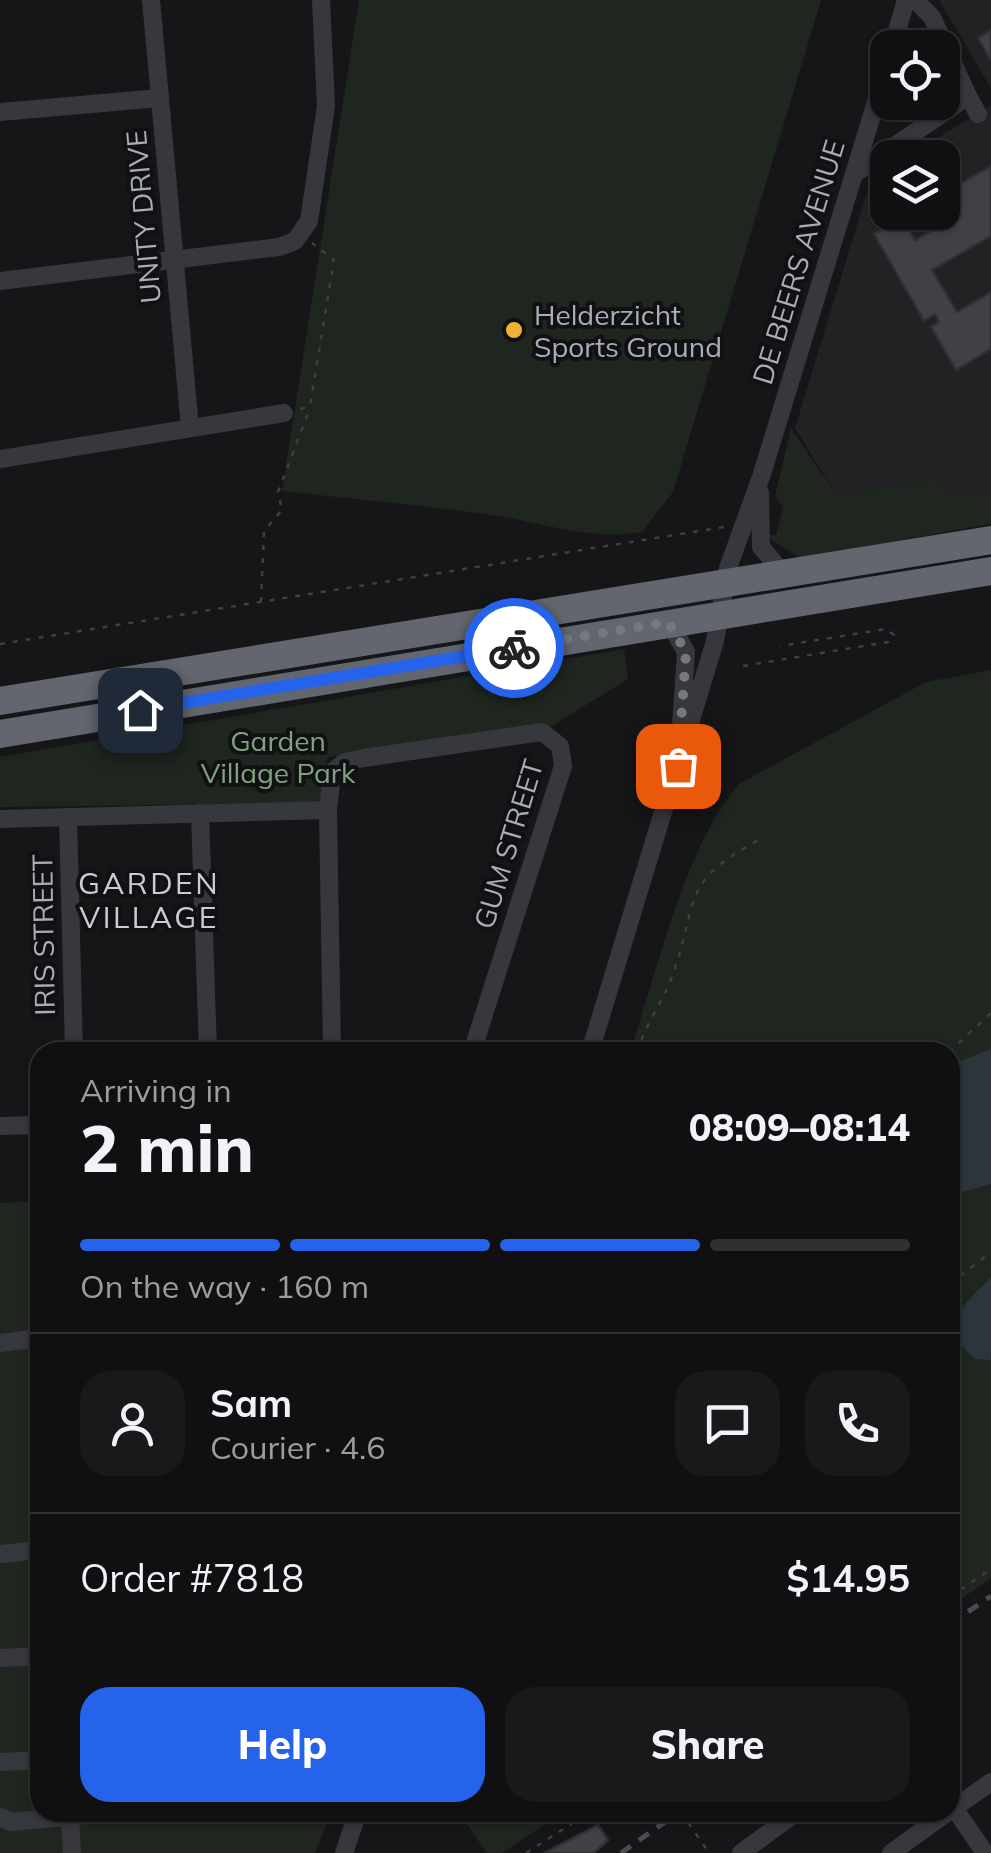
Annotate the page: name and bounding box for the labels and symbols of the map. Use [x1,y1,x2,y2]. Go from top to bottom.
street label: UNITY DRIVE [118,129,168,305]
street label: DE BEERS AVENUE [744,136,852,388]
place label: Helderzicht Sports Ground [534,297,722,364]
marker: Helderzicht Sports Ground [503,319,525,341]
courier [464,598,564,698]
pin [98,668,183,753]
park label: Garden Village Park [201,723,356,790]
pin [636,724,721,809]
street label: GUM STREET [466,755,550,933]
street label: IRIS STREET [24,854,62,1016]
district label: GARDEN VILLAGE [78,864,220,936]

